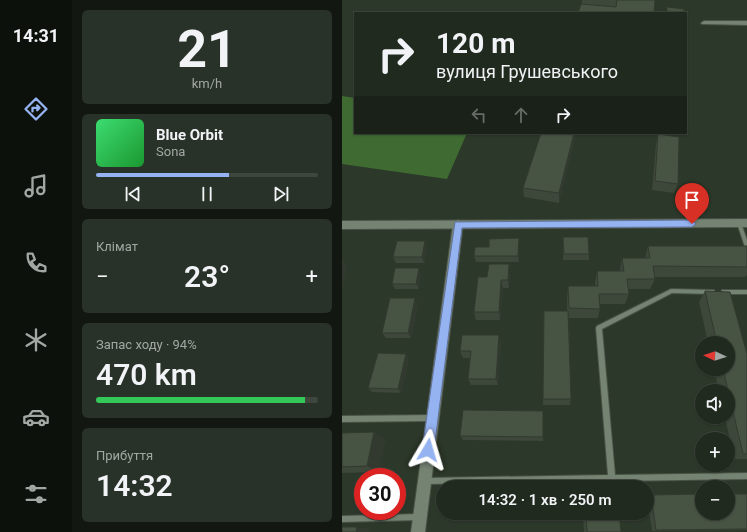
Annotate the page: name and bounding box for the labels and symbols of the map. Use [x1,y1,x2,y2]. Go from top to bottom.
pin [675,183,709,224]
north arrow [695,336,735,376]
position arrow [407,429,449,471]
speed limit sign: 30 [354,468,406,520]

